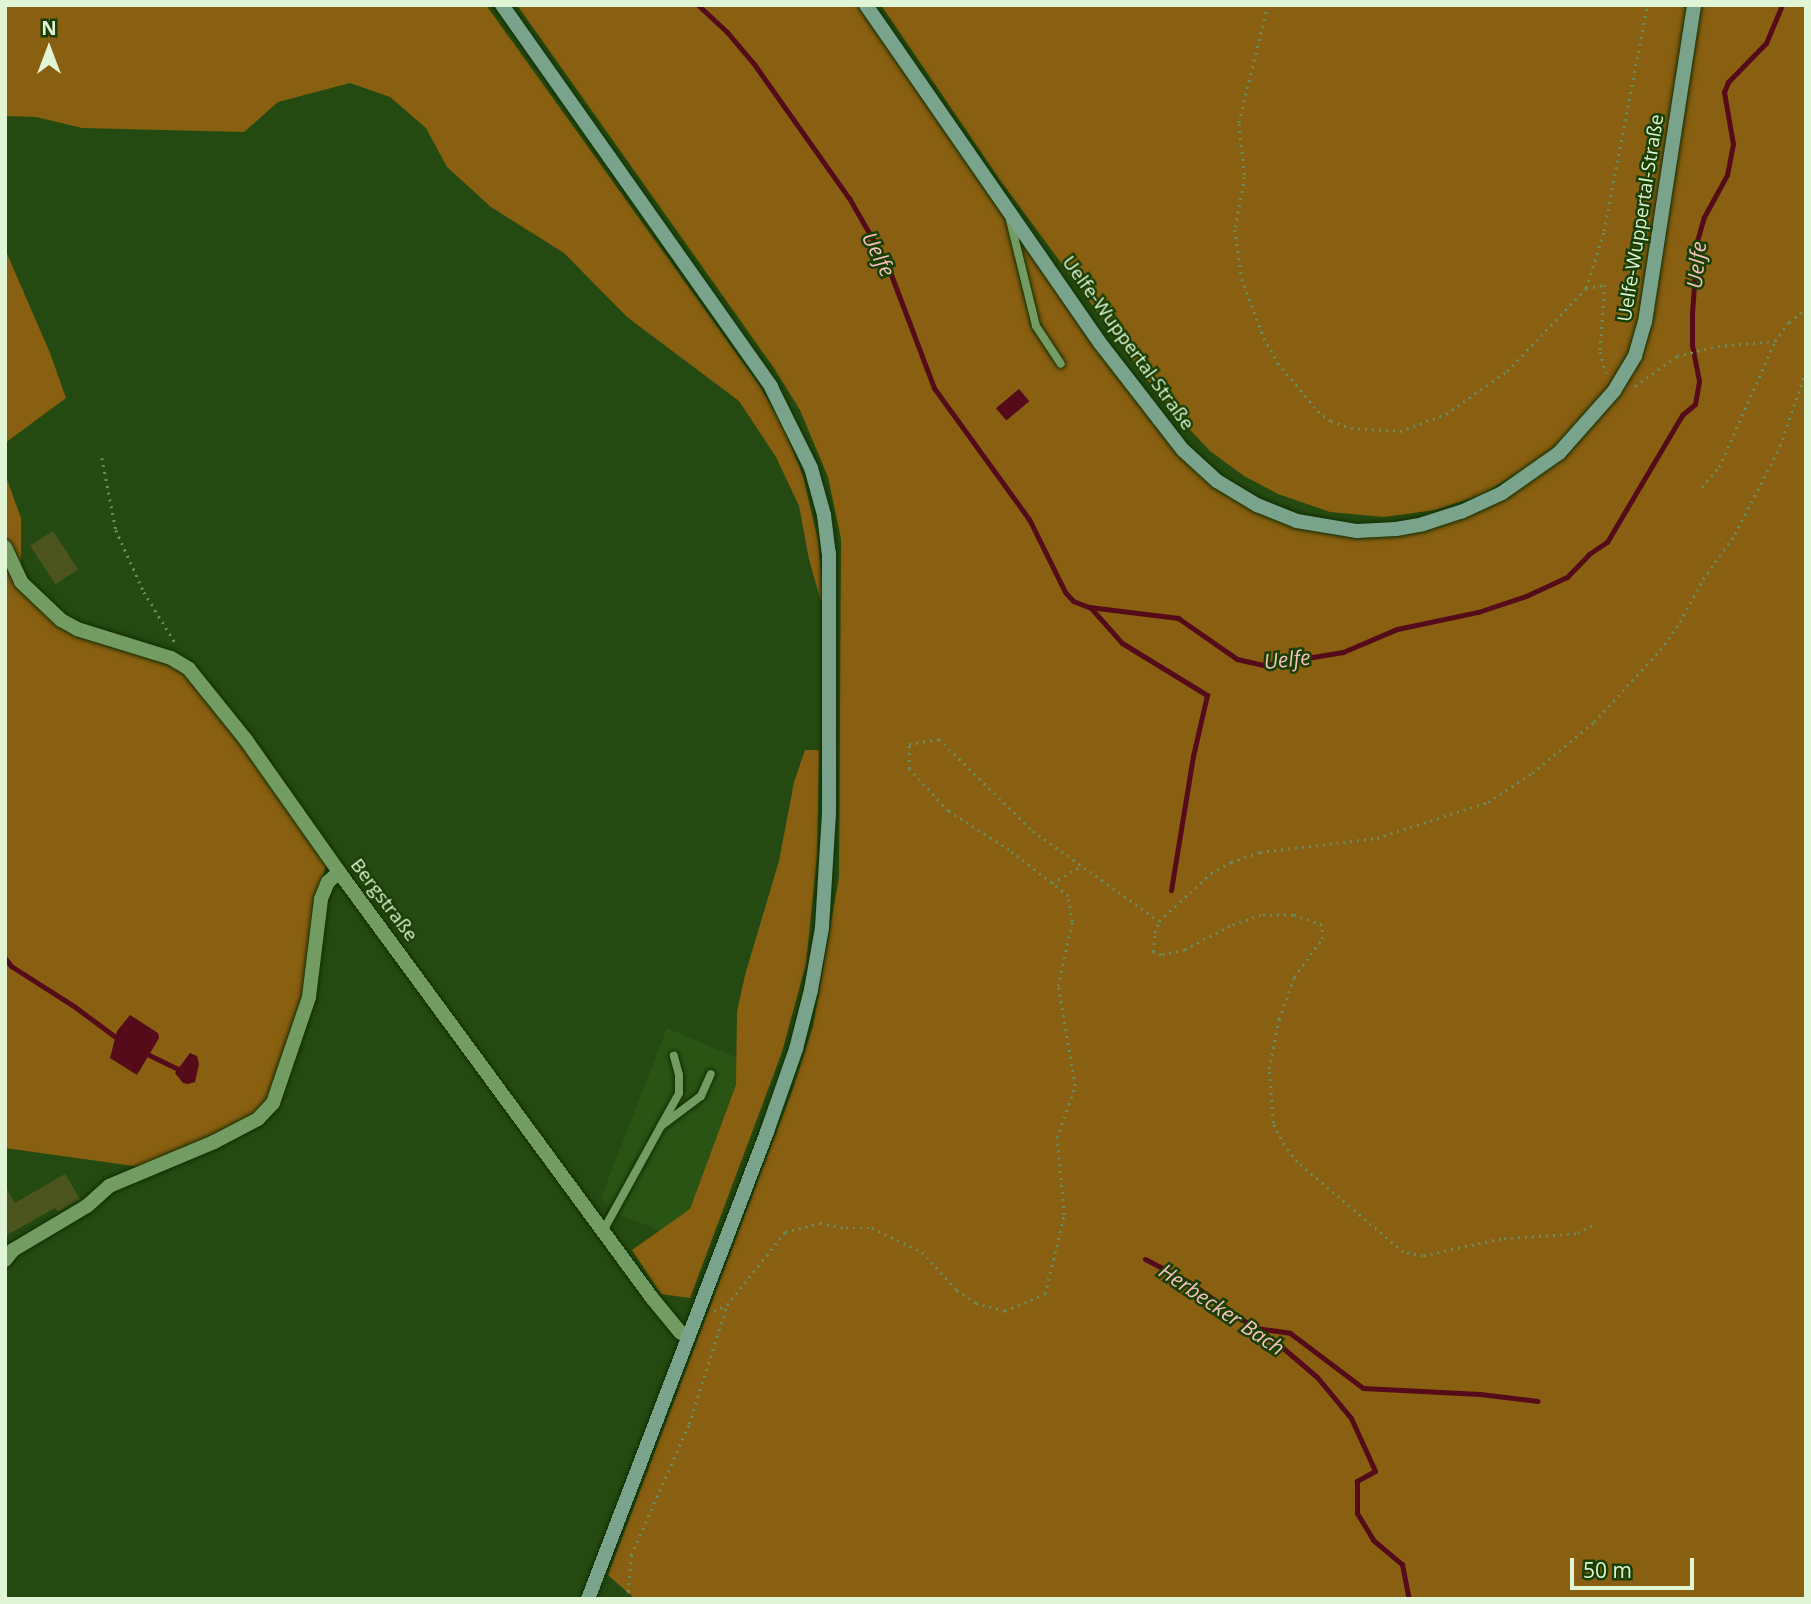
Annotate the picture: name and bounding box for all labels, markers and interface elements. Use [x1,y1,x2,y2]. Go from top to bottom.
north arrow [14,14,84,84]
text: N [41,15,57,41]
street label: Uelfe-Wuppertal-Straße [1613,113,1669,323]
water label: Uelfe [857,227,901,281]
water label: Uelfe [1681,240,1711,290]
street label: Uelfe-Wuppertal-Straße [1057,252,1199,434]
water label: Uelfe [1262,644,1312,674]
street label: Bergstraße [346,854,422,946]
water label: Herbecker Bach [1155,1258,1289,1360]
scale bar [1573,1544,1697,1588]
text: 50 m [1583,1556,1632,1584]

